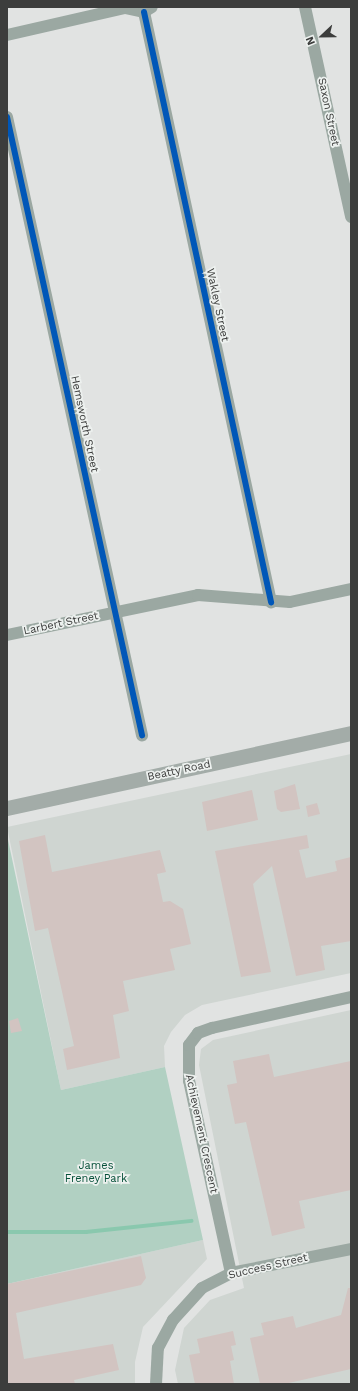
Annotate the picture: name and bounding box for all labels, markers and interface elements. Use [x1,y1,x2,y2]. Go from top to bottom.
north arrow [302,16,342,56]
text: N [303,34,318,47]
street label: Saxon Street [314,77,342,147]
street label: Wakley Street [203,267,231,343]
street label: Hemsworth Street [67,375,101,473]
street label: Larbert Street [22,610,100,638]
street label: Beatty Road [146,758,212,784]
street label: Achievement Crescent [182,1073,220,1195]
park label: James Freney Park [65,1160,127,1186]
street label: Success Street [227,1251,309,1283]

